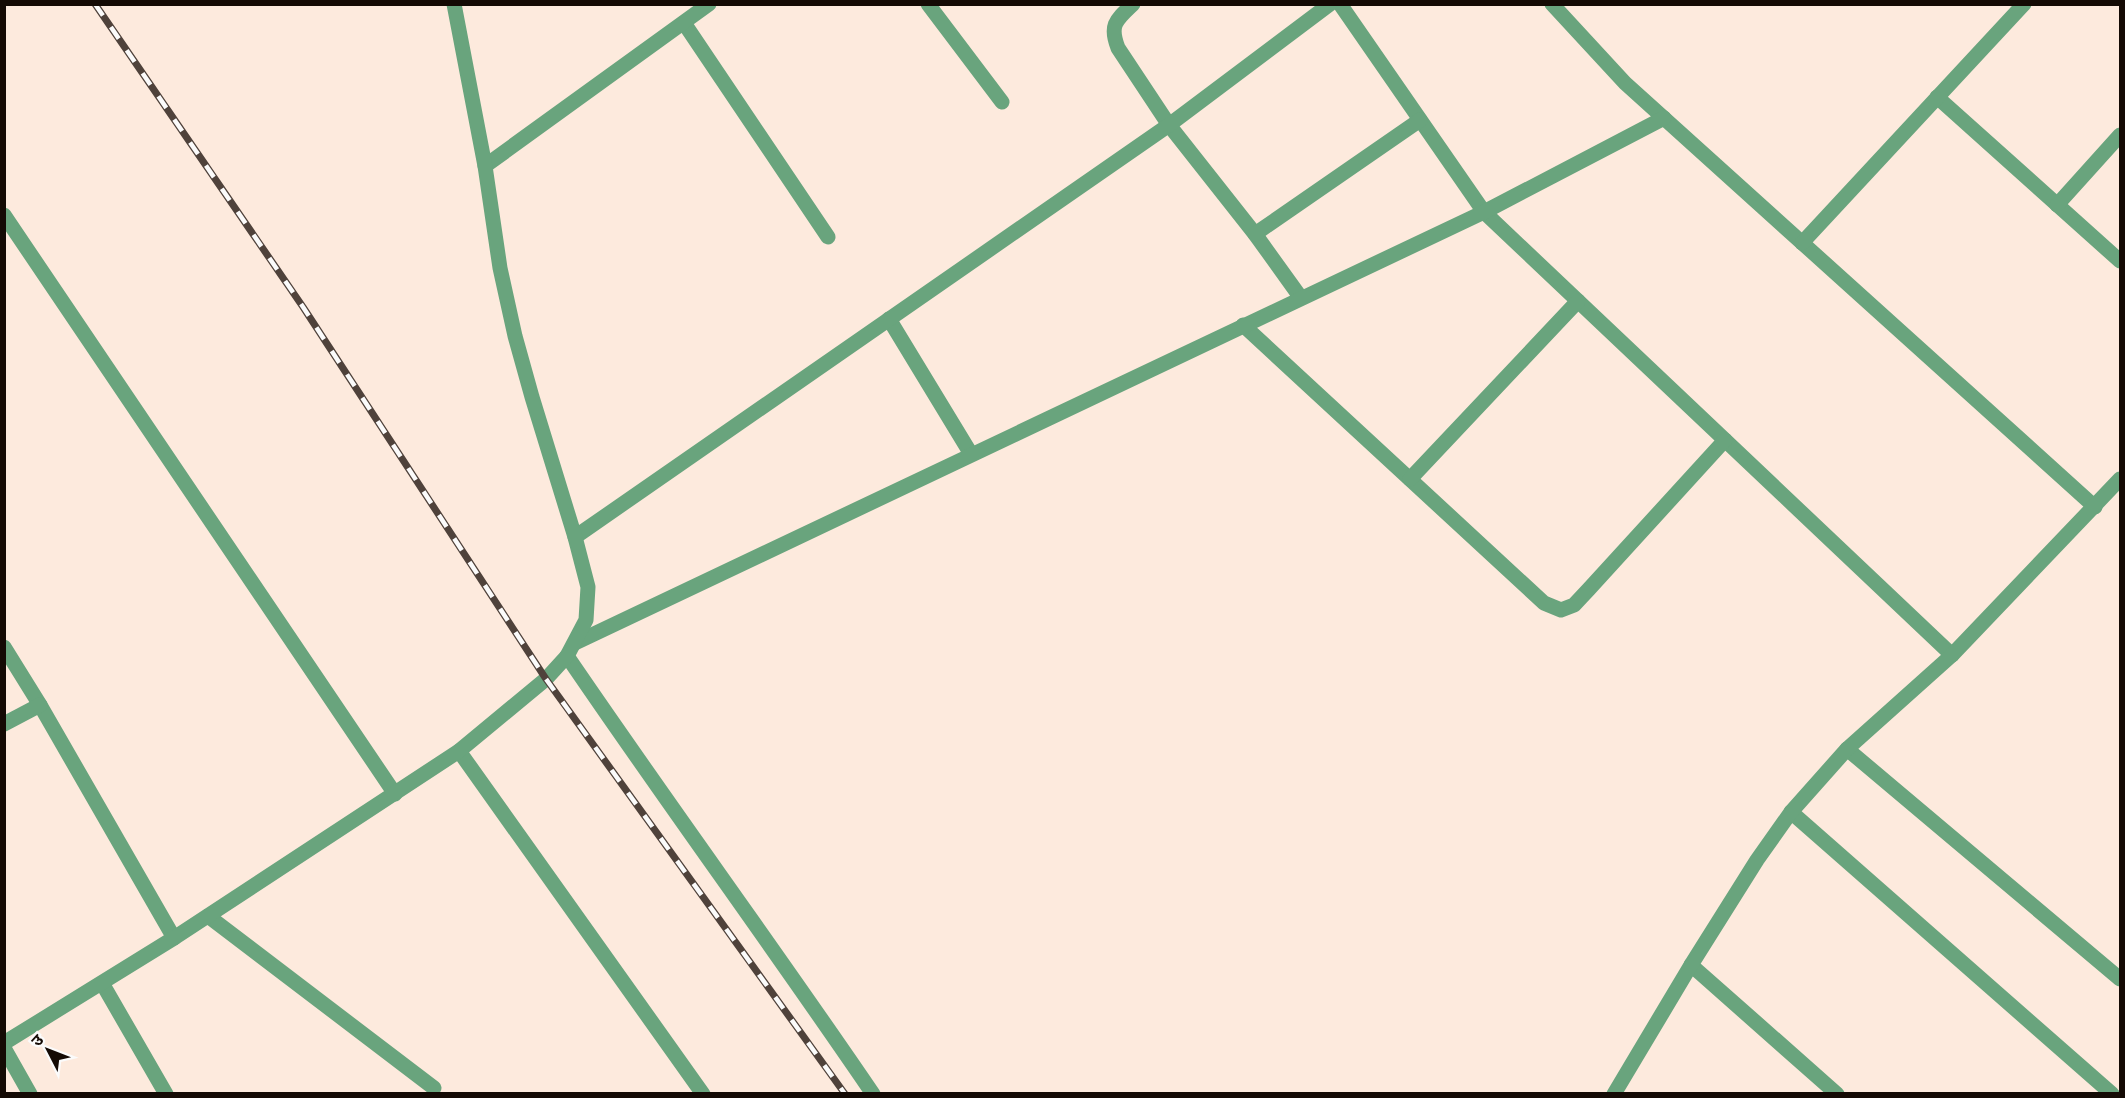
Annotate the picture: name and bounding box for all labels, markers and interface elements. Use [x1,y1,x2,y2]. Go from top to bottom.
north arrow [18,1020,78,1080]
text: उ [27,1030,47,1049]

